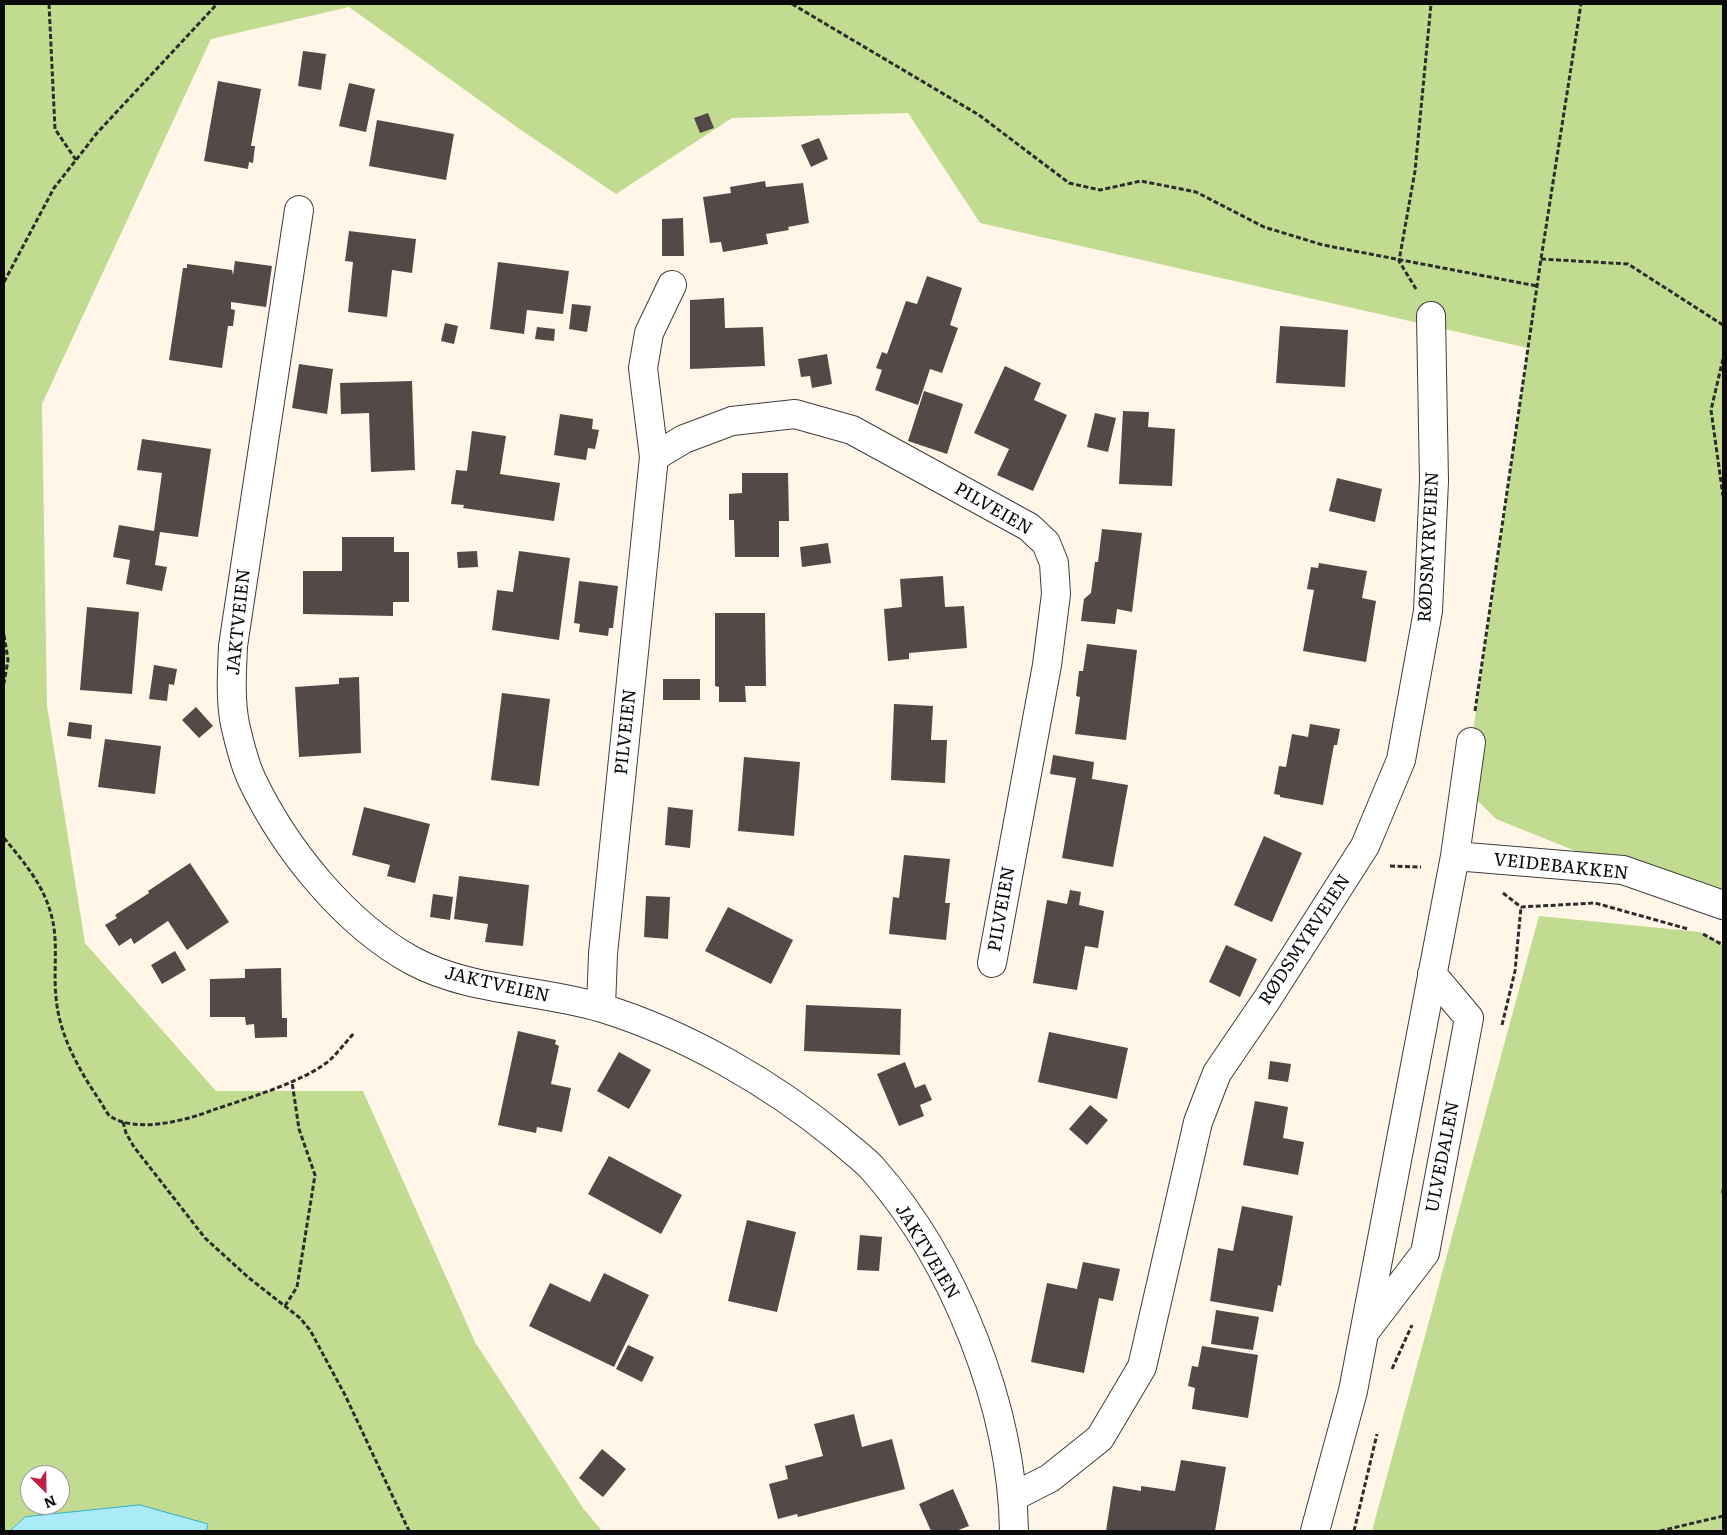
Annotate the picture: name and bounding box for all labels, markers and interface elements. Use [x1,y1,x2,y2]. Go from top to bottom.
street label: RØDSMYRVEIEN [1414,471,1444,623]
street label: PILVEIEN [950,478,1036,540]
street label: JAKTVEIEN [223,568,255,676]
street label: PILVEIEN [611,688,641,776]
street label: VEIDEBAKKEN [1492,849,1630,885]
street label: PILVEIEN [984,865,1020,953]
street label: RØDSMYRVEIEN [1255,871,1355,1009]
street label: JAKTVEIEN [442,962,552,1008]
street label: ULVEDALEN [1422,1099,1464,1215]
street label: JAKTVEIEN [890,1201,964,1303]
north arrow [20,1465,70,1515]
text: N [41,1491,60,1514]

